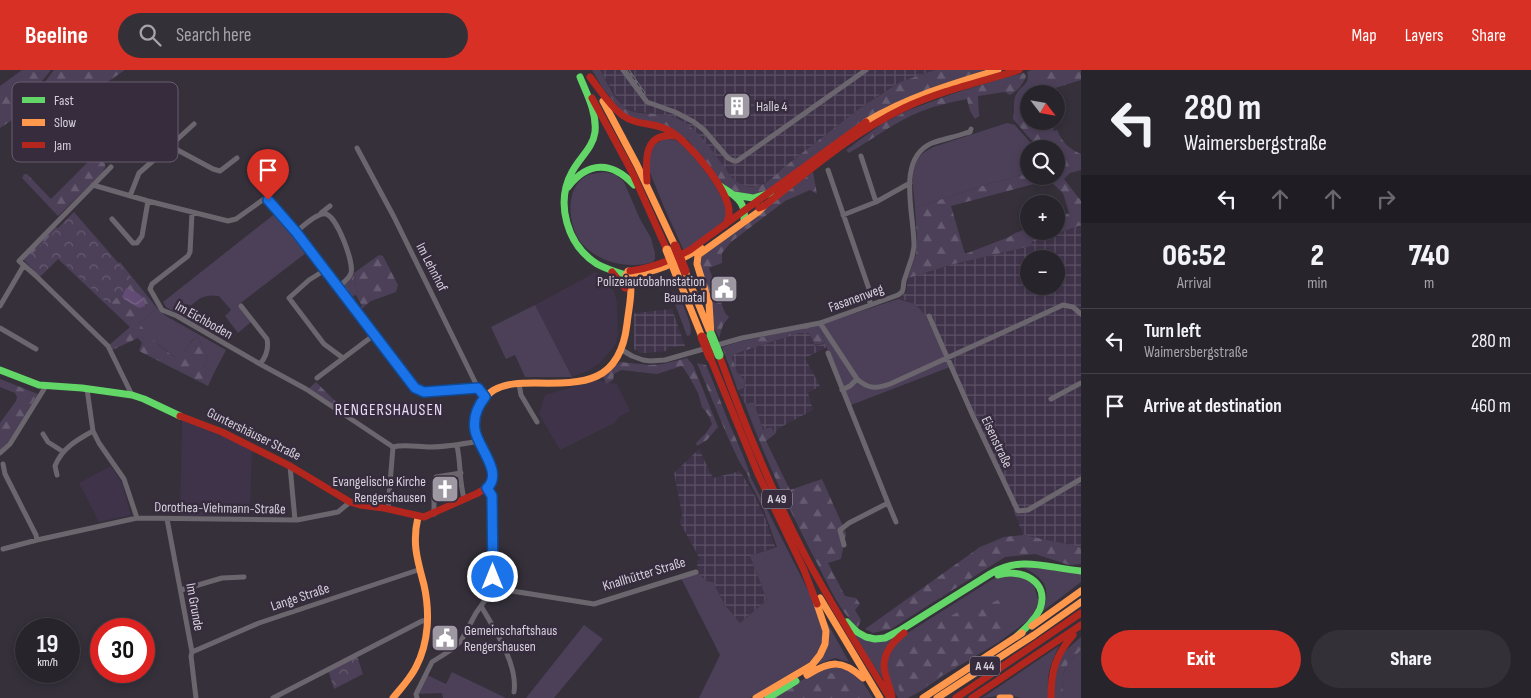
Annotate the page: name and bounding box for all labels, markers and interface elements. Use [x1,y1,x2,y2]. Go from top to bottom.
search box [118,13,468,58]
text: Beeline [25,21,88,50]
icon: search [136,21,164,49]
text: Search here [176,24,251,47]
text: Map [1352,25,1377,46]
text: Layers [1405,25,1444,46]
text: Share [1472,25,1506,46]
legend [12,82,178,162]
north arrow [1020,85,1065,130]
map controls [1020,85,1065,295]
text: 280 m [1184,87,1261,130]
icon: left [1101,90,1166,155]
building icon: Halle 4 [722,91,752,121]
text: Fast [54,92,74,109]
place label: Halle 4 [756,98,788,115]
text: Slow [54,114,76,131]
text: Waimersbergstraße [1184,130,1327,157]
text: Jam [53,137,71,154]
button: search [1020,140,1065,185]
pin [247,149,289,200]
icon: arrive [254,156,282,184]
icon: left [1213,185,1241,213]
icon: ahead [1266,185,1294,213]
icon: ahead [1319,185,1347,213]
icon: right [1372,185,1400,213]
button: + [1020,195,1065,240]
text: 06:52 [1162,238,1226,274]
text: 2 [1310,238,1324,274]
text: 740 [1409,238,1450,274]
street label: Im Lehnhof [413,240,452,295]
button: − [1020,250,1065,295]
place label: Polizeiautobahnstation Baunatal [597,273,705,306]
public building icon: Polizeiautobahnstation Baunatal [709,274,739,304]
text: Arrival [1177,274,1211,293]
text: min [1307,274,1327,293]
text: m [1424,274,1434,293]
street label: Fasanenweg [826,280,886,316]
street label: Im Eichboden [172,297,236,343]
text: Turn left [1144,320,1201,343]
icon: left [1101,327,1129,355]
text: 280 m [1471,330,1511,353]
text: Waimersbergstraße [1144,343,1248,362]
icon: arrive [1101,392,1129,420]
text: Arrive at destination [1144,395,1282,418]
text: 460 m [1471,395,1511,418]
district label: RENGERSHAUSEN [335,401,443,420]
street label: Guntershäuser Straße [204,404,304,464]
street label: Eisenstraße [978,413,1016,471]
place label: Evangelische Kirche Rengershausen [333,473,426,506]
church icon: Evangelische Kirche Rengershausen [430,474,460,504]
road number: A 49 [762,489,792,508]
street label: Dorothea-Viehmann-Straße [154,498,286,518]
position arrow [466,550,518,602]
street label: Knallhütter Straße [600,553,688,595]
street label: Lange Straße [268,580,332,614]
street label: Im Grunde [182,582,208,632]
speed limit sign: 30 [90,618,155,683]
place label: Gemeinschaftshaus Rengershausen [464,622,557,655]
public building icon: Gemeinschaftshaus Rengershausen [430,623,460,653]
text: 19 [37,629,58,660]
button: Exit [1101,630,1301,688]
button: Share [1311,630,1511,688]
text: km/h [37,655,58,670]
road number: A 44 [970,656,1000,676]

